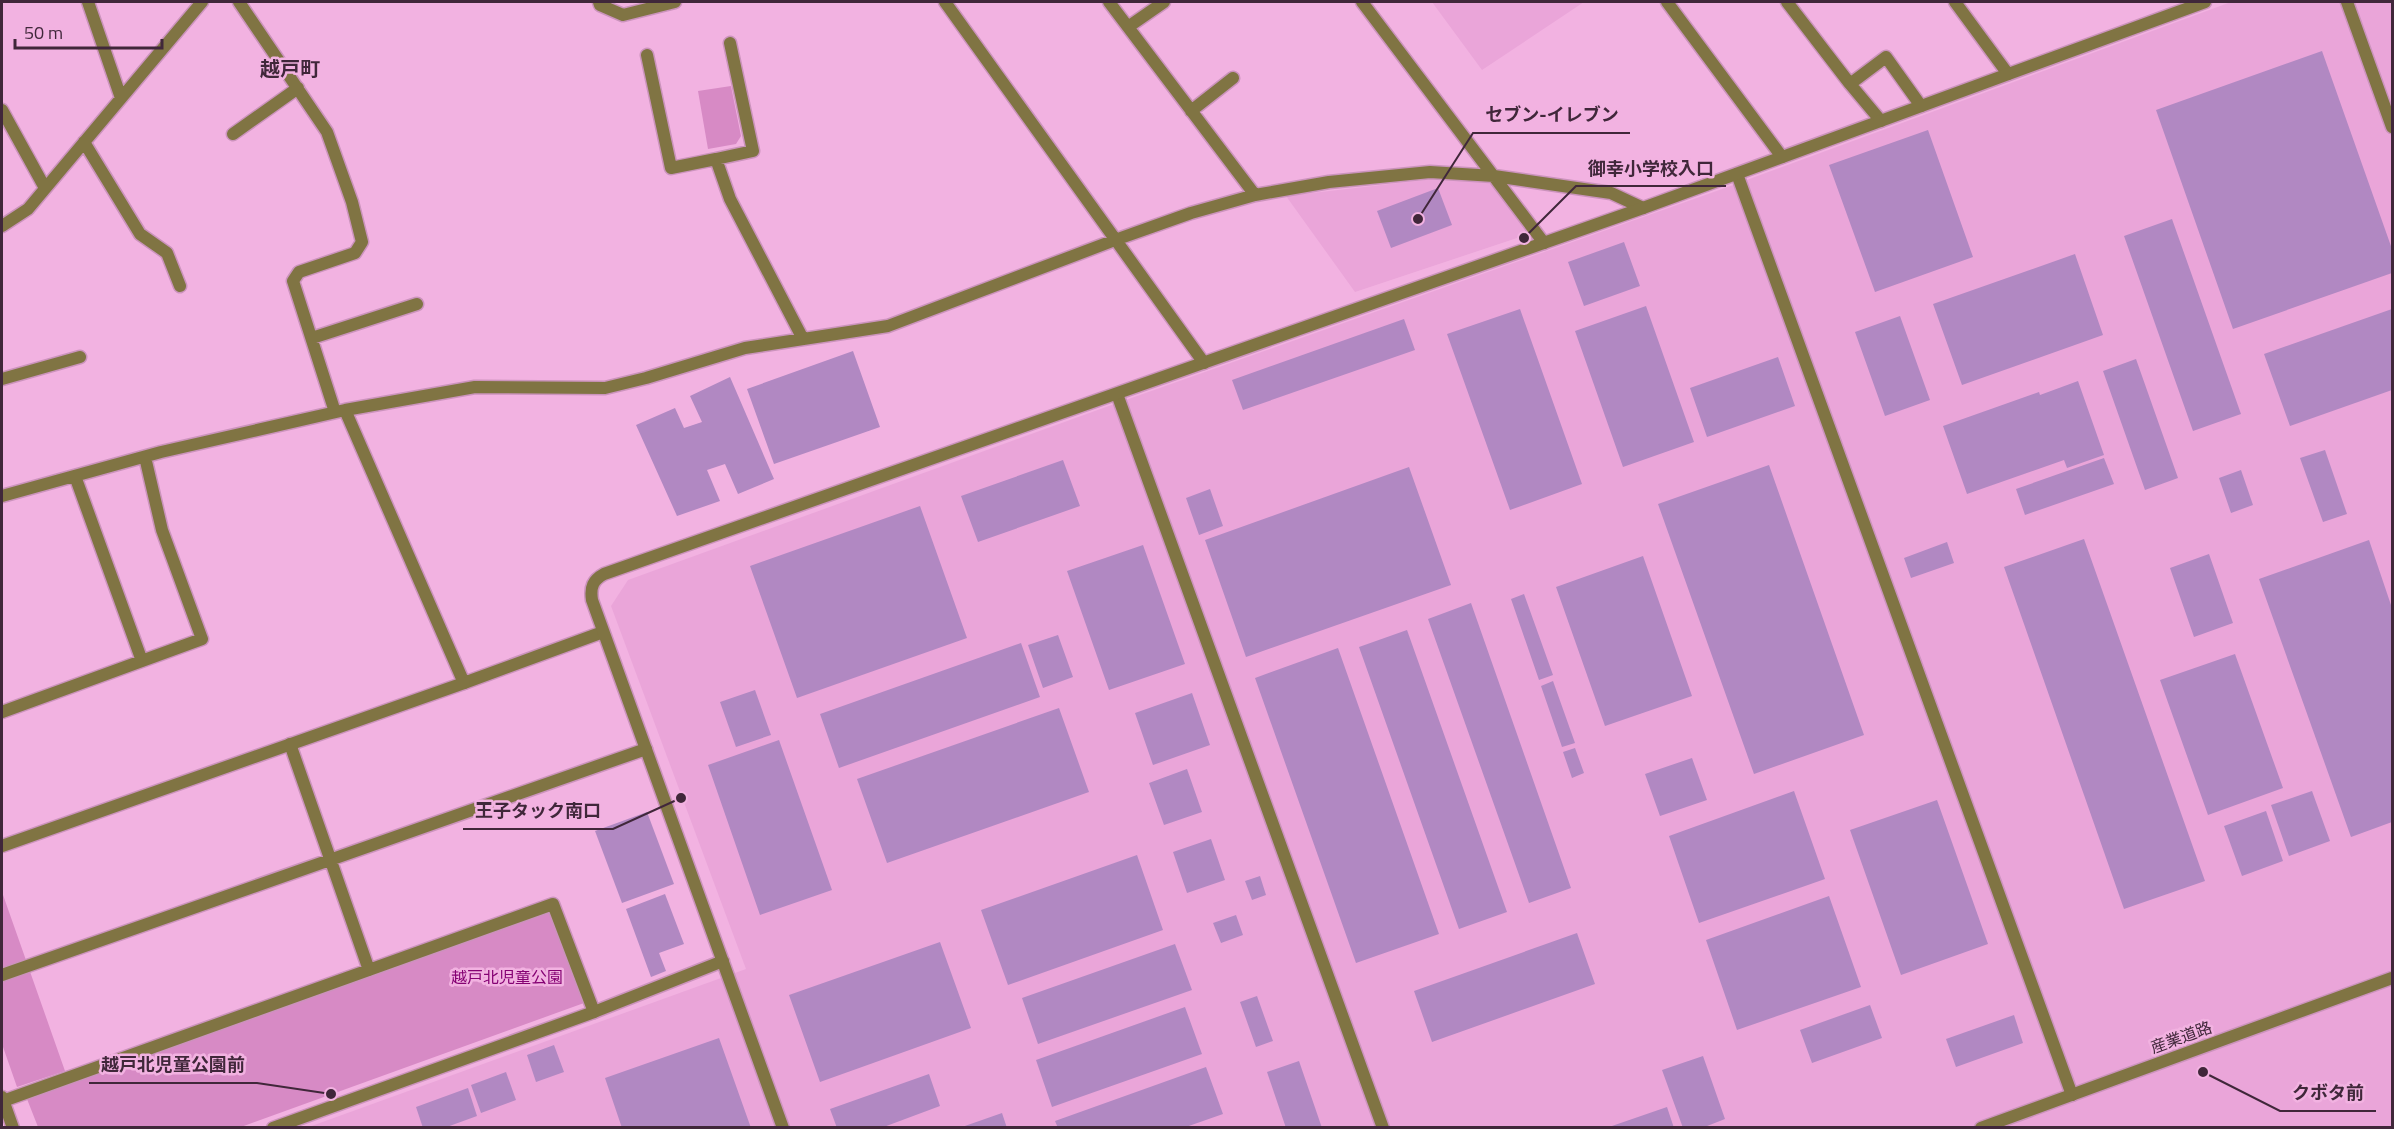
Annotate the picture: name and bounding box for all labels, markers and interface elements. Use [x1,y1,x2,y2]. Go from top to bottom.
scale bar [15,12,162,50]
text: 50 m [24,19,63,46]
district label: 越戸町 [260,53,320,84]
callout: セブン-イレブン [1473,97,1630,133]
text: セブン-イレブン [1485,101,1619,128]
callout: 御幸小学校入口 [1576,150,1726,186]
text: 御幸小学校入口 [1587,155,1714,182]
callout: 王子タック南口 [463,793,613,829]
text: 王子タック南口 [475,797,601,824]
park label: 越戸北児童公園 [451,965,563,989]
street label: 産業道路 [2147,1015,2215,1059]
callout: 越戸北児童公園前 [89,1047,257,1083]
text: 越戸北児童公園前 [101,1051,245,1078]
callout: クボタ前 [2280,1075,2376,1111]
text: クボタ前 [2292,1079,2364,1106]

